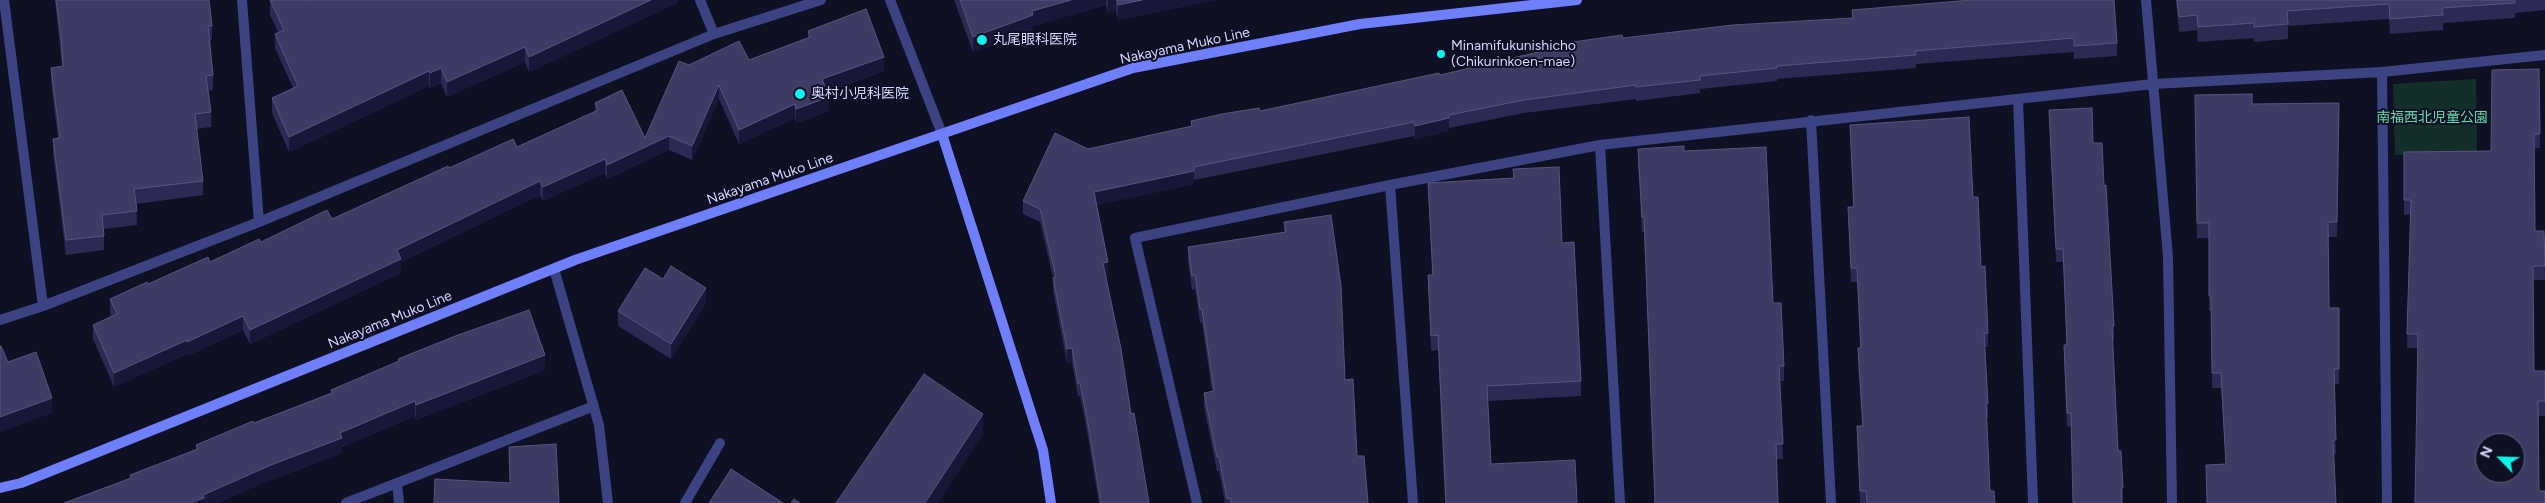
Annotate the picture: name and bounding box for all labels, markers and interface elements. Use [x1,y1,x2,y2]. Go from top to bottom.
street label: Nakayama Muko Line [1119,24,1251,68]
place label: 丸尾眼科医院 [993,32,1077,48]
marker: 丸尾眼科医院 [975,33,989,47]
place label: Minamifukunishicho (Chikurinkoen-mae) [1451,38,1576,70]
marker: Minamifukunishicho (Chikurinkoen-mae) [1435,48,1447,60]
place label: 奥村小児科医院 [811,86,909,102]
marker: 奥村小児科医院 [793,87,807,101]
park label: 南福西北児童公園 [2376,110,2488,126]
street label: Nakayama Muko Line [705,150,835,208]
street label: Nakayama Muko Line [325,287,455,353]
north arrow [2475,433,2525,483]
text: N [2477,444,2497,461]

